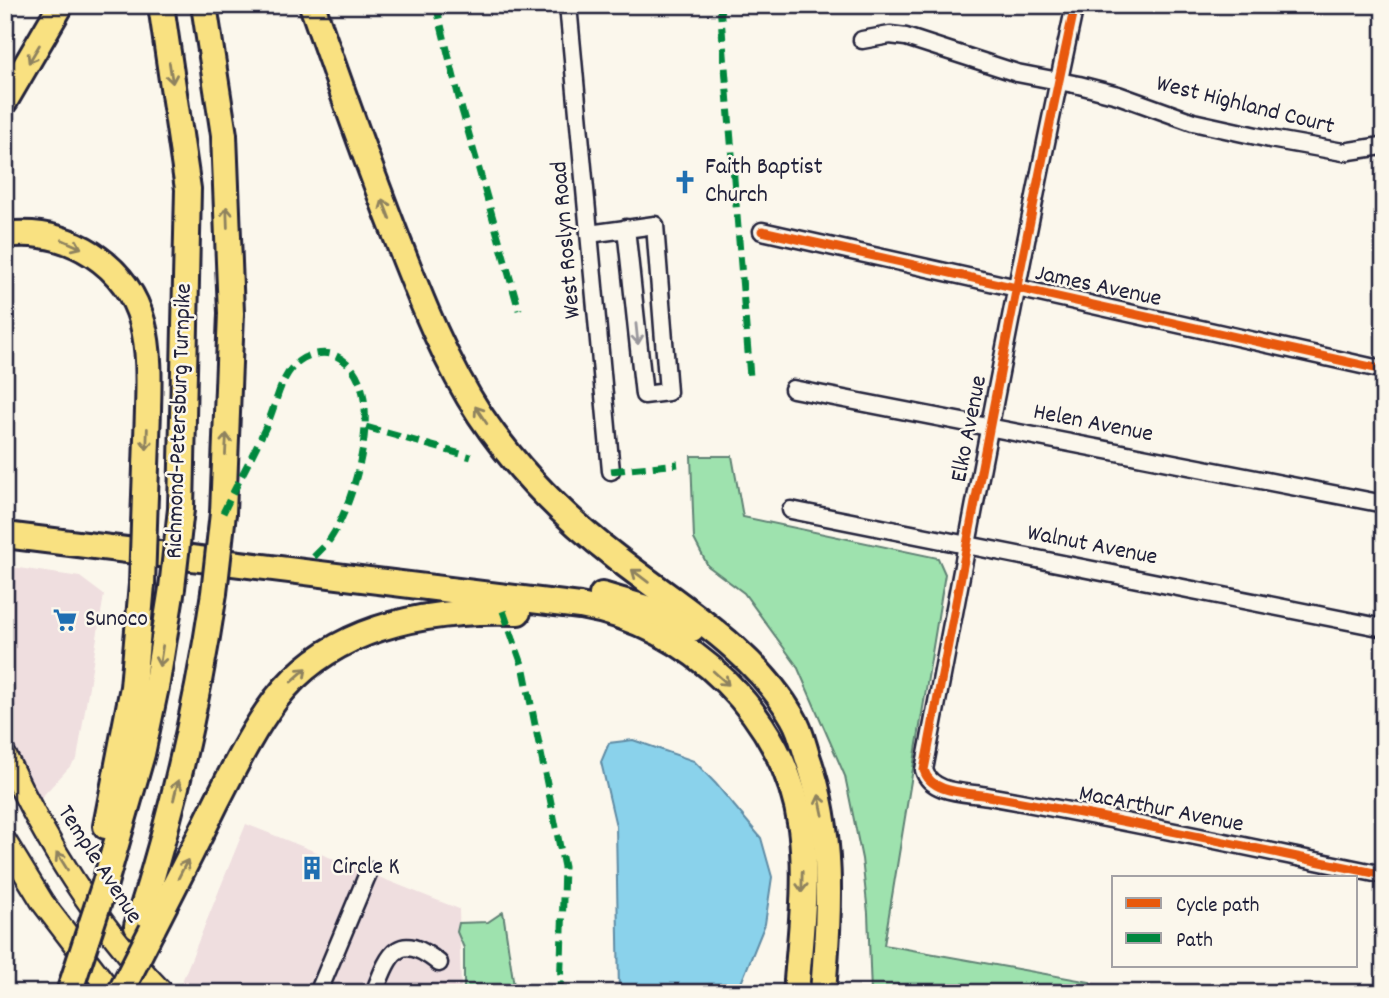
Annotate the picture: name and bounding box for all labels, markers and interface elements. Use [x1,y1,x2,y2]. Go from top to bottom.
one-way arrow [26,43,40,63]
one-way arrow [165,61,178,84]
street label: West Highland Court [1152,67,1338,145]
place label: Faith Baptist Church [705,151,823,213]
street label: West Roslyn Road [543,160,591,320]
church icon: Faith Baptist Church [671,168,699,196]
one-way arrow [378,199,391,221]
one-way arrow [221,206,234,229]
one-way arrow [61,238,82,251]
street label: James Avenue [1032,257,1164,317]
street label: Richmond-Petersburg Turnpike [158,283,202,559]
one-way arrow [631,322,644,345]
street label: Elko Avenue [943,373,997,485]
street label: Helen Avenue [1030,396,1156,452]
one-way arrow [474,406,488,425]
one-way arrow [140,427,153,450]
one-way arrow [219,433,232,456]
street label: Walnut Avenue [1024,517,1160,575]
one-way arrow [631,569,650,584]
place label: Sunoco [85,603,148,637]
supermarket icon: Sunoco [51,606,79,634]
one-way arrow [154,644,167,667]
one-way arrow [290,667,308,683]
one-way arrow [712,669,729,686]
street label: MacArthur Avenue [1076,777,1246,843]
one-way arrow [170,779,183,802]
one-way arrow [814,794,828,817]
street label: Temple Avenue [48,799,150,931]
place label: Circle K [332,851,400,885]
one-way arrow [54,852,68,872]
building icon: Circle K [298,854,326,882]
one-way arrow [177,859,191,880]
one-way arrow [796,870,809,893]
legend [1112,876,1358,967]
text: Cycle path [1176,892,1259,922]
text: Path [1176,927,1213,957]

